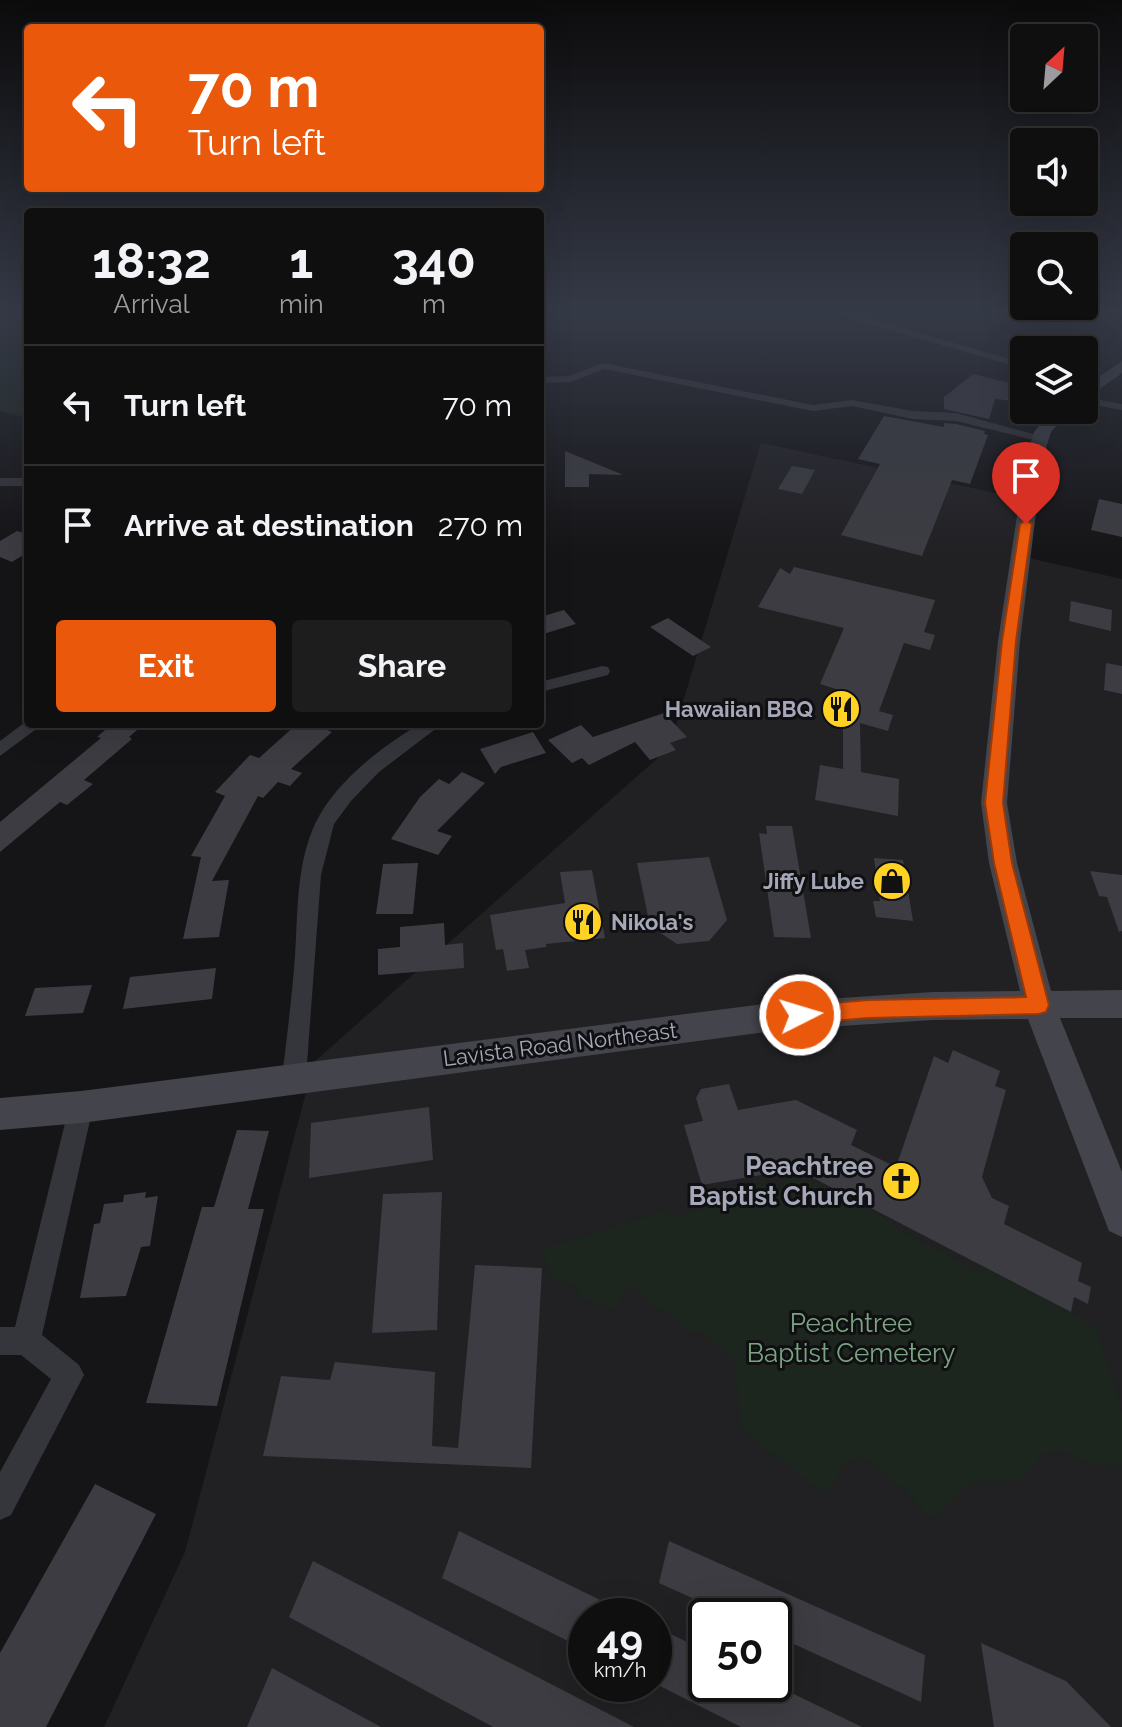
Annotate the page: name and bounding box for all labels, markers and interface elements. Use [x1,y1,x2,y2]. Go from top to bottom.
north arrow [1010,24,1098,112]
map controls [1010,24,1098,424]
text: 70 m [188,54,319,120]
icon: left [56,56,160,160]
text: Turn left [188,121,326,163]
button: sound [1010,128,1098,216]
button: search [1010,232,1098,320]
text: 18:32 [92,233,211,289]
text: 1 [289,233,313,289]
text: 340 [392,233,476,289]
text: Arrival [113,289,190,319]
text: min [279,289,324,319]
text: m [422,289,446,319]
button: layers [1010,336,1098,424]
icon: left [56,383,100,427]
text: Turn left [124,388,246,423]
text: 70 m [442,388,512,423]
pin [992,442,1060,524]
icon: arrive [1004,454,1048,498]
icon: arrive [56,503,100,547]
text: Arrive at destination [124,508,414,543]
text: 270 m [438,508,523,543]
button: Exit [56,620,276,712]
button: Share [292,620,512,712]
restaurant icon: Hawaiian BBQ [820,688,862,730]
place label: Hawaiian BBQ [665,696,813,722]
shop icon: Jiffy Lube [871,860,913,902]
place label: Jiffy Lube [763,868,864,894]
restaurant icon: Nikola's [562,901,604,943]
place label: Nikola's [611,909,694,935]
position arrow [758,973,842,1057]
street label: Lavista Road Northeast [441,1017,679,1071]
place label: Peachtree Baptist Church [689,1151,873,1211]
church icon: Peachtree Baptist Church [880,1160,922,1202]
park label: Peachtree Baptist Cemetery [747,1308,955,1368]
speed limit sign: 50 [688,1598,792,1702]
text: 49 [597,1616,643,1663]
text: km/h [594,1658,646,1682]

